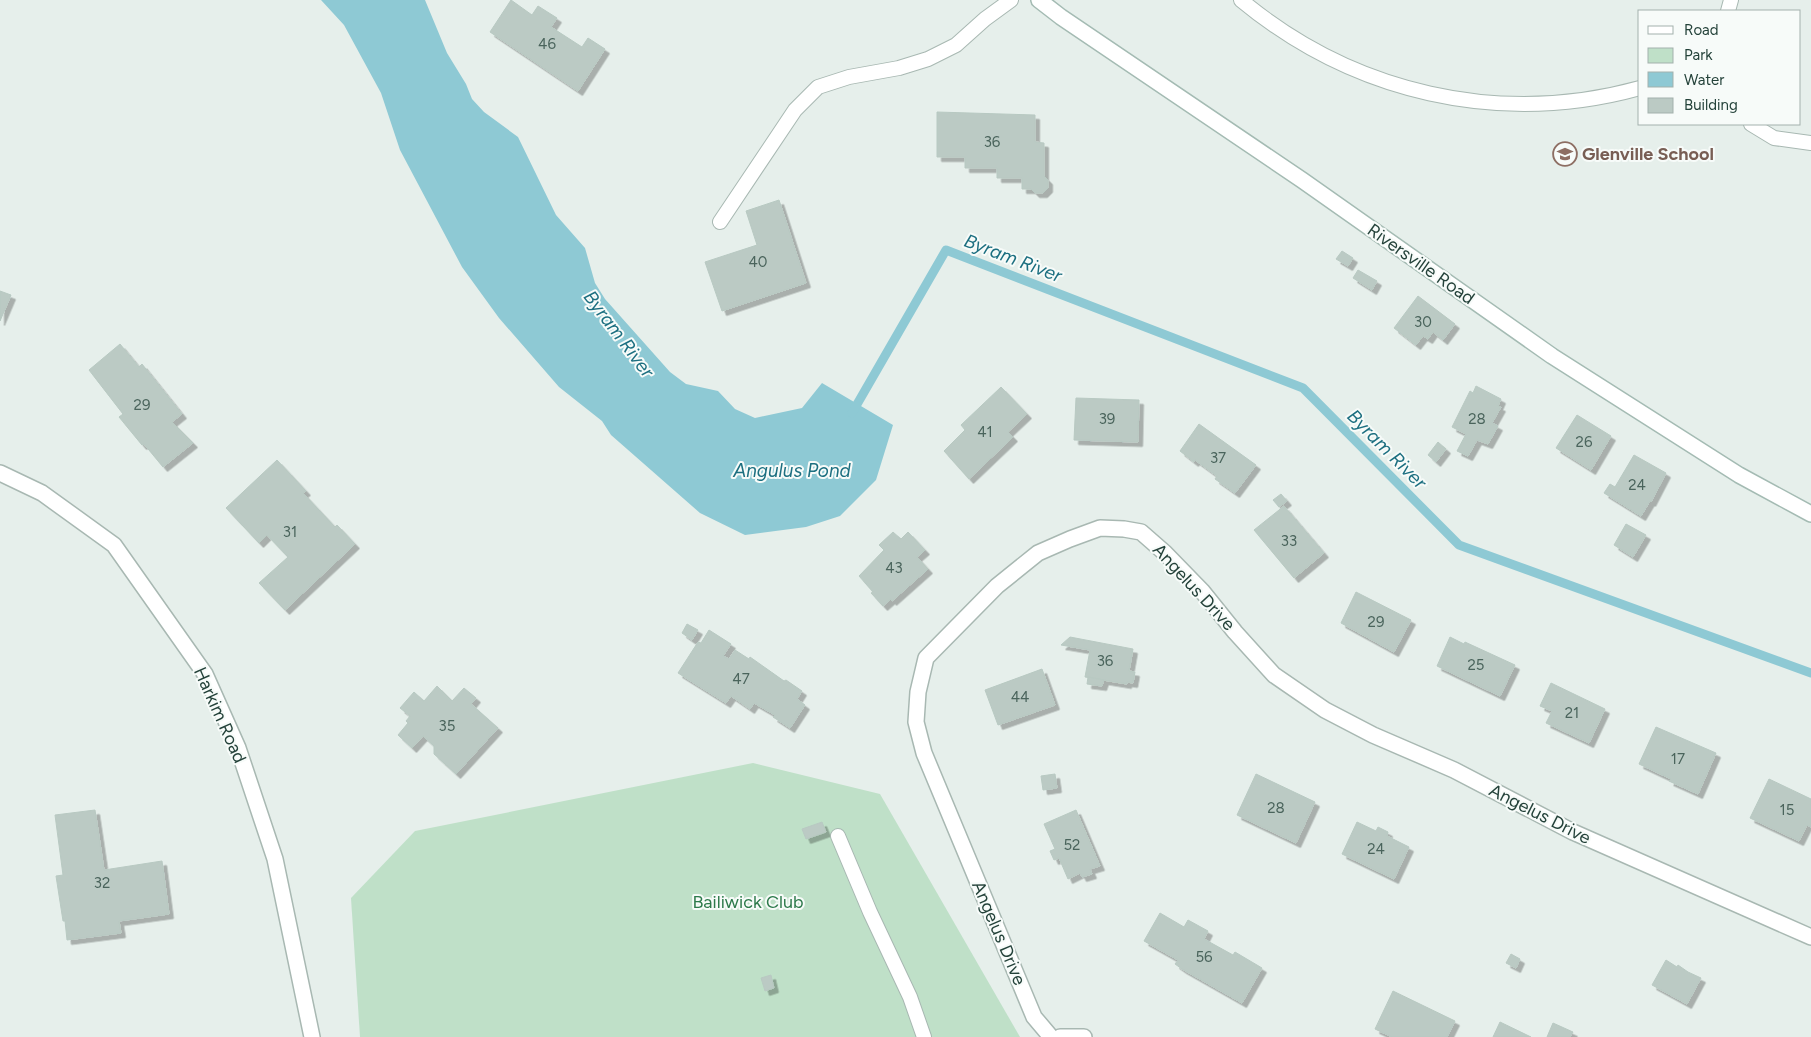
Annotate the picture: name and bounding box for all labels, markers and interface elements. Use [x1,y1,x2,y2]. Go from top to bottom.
legend [1638,10,1801,125]
text: Road [1684,21,1719,39]
house number: 46 [538,35,556,53]
text: Park [1684,46,1713,64]
text: Water [1684,71,1724,89]
text: Building [1684,96,1738,114]
house number: 36 [984,133,1001,151]
school or university icon: Glenville School [1552,141,1578,167]
place label: Glenville School [1582,143,1714,165]
street label: Riversville Road [1363,219,1479,309]
water label: Byram River [961,229,1066,287]
house number: 40 [749,253,767,271]
water label: Byram River [579,286,659,382]
house number: 30 [1414,313,1432,331]
house number: 29 [134,396,150,414]
water label: Byram River [1342,404,1432,494]
house number: 39 [1099,410,1115,428]
house number: 28 [1468,410,1486,428]
house number: 41 [977,423,993,441]
house number: 26 [1576,433,1593,451]
house number: 37 [1210,449,1226,467]
water label: Angulus Pond [732,459,852,482]
house number: 24 [1628,476,1646,494]
house number: 31 [283,523,297,541]
house number: 33 [1281,532,1297,550]
street label: Angelus Drive [1148,539,1240,635]
house number: 43 [885,559,903,577]
house number: 29 [1368,613,1384,631]
house number: 36 [1097,652,1114,670]
house number: 25 [1467,656,1485,674]
street label: Harkim Road [189,664,251,766]
house number: 47 [732,670,750,688]
house number: 44 [1011,688,1029,706]
house number: 21 [1565,704,1579,722]
house number: 35 [439,717,455,735]
house number: 17 [1671,750,1685,768]
street label: Angelus Drive [1486,779,1595,849]
house number: 28 [1267,799,1285,817]
house number: 15 [1780,801,1794,819]
house number: 52 [1063,836,1081,854]
house number: 24 [1367,840,1385,858]
house number: 32 [94,874,110,892]
street label: Angelus Drive [967,878,1031,989]
park label: Bailiwick Club [692,891,804,913]
house number: 56 [1195,948,1213,966]

